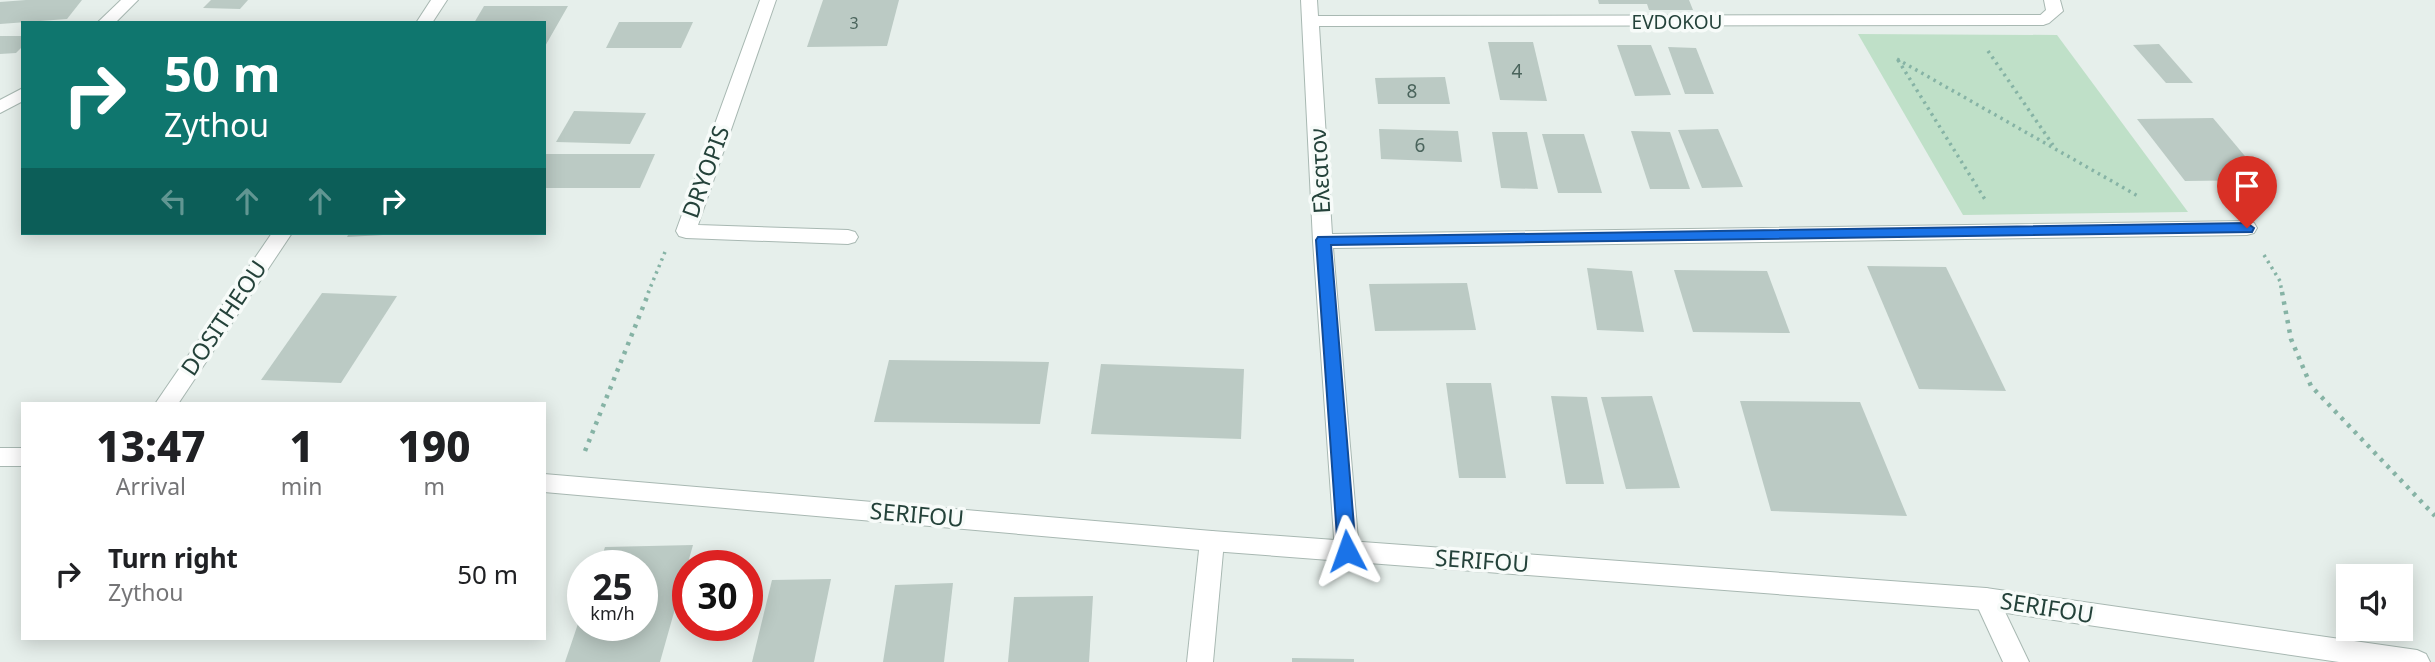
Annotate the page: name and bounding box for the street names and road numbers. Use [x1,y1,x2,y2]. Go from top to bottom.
street label: EVDOKOU [1632,9,1722,35]
street label: DRYOPIS [674,121,737,222]
street label: Ελεατον [1301,127,1337,215]
street label: DOSITHEOU [173,254,274,381]
street label: SERIFOU [869,494,965,534]
street label: SERIFOU [1434,541,1530,579]
street label: SERIFOU [1998,584,2096,630]

